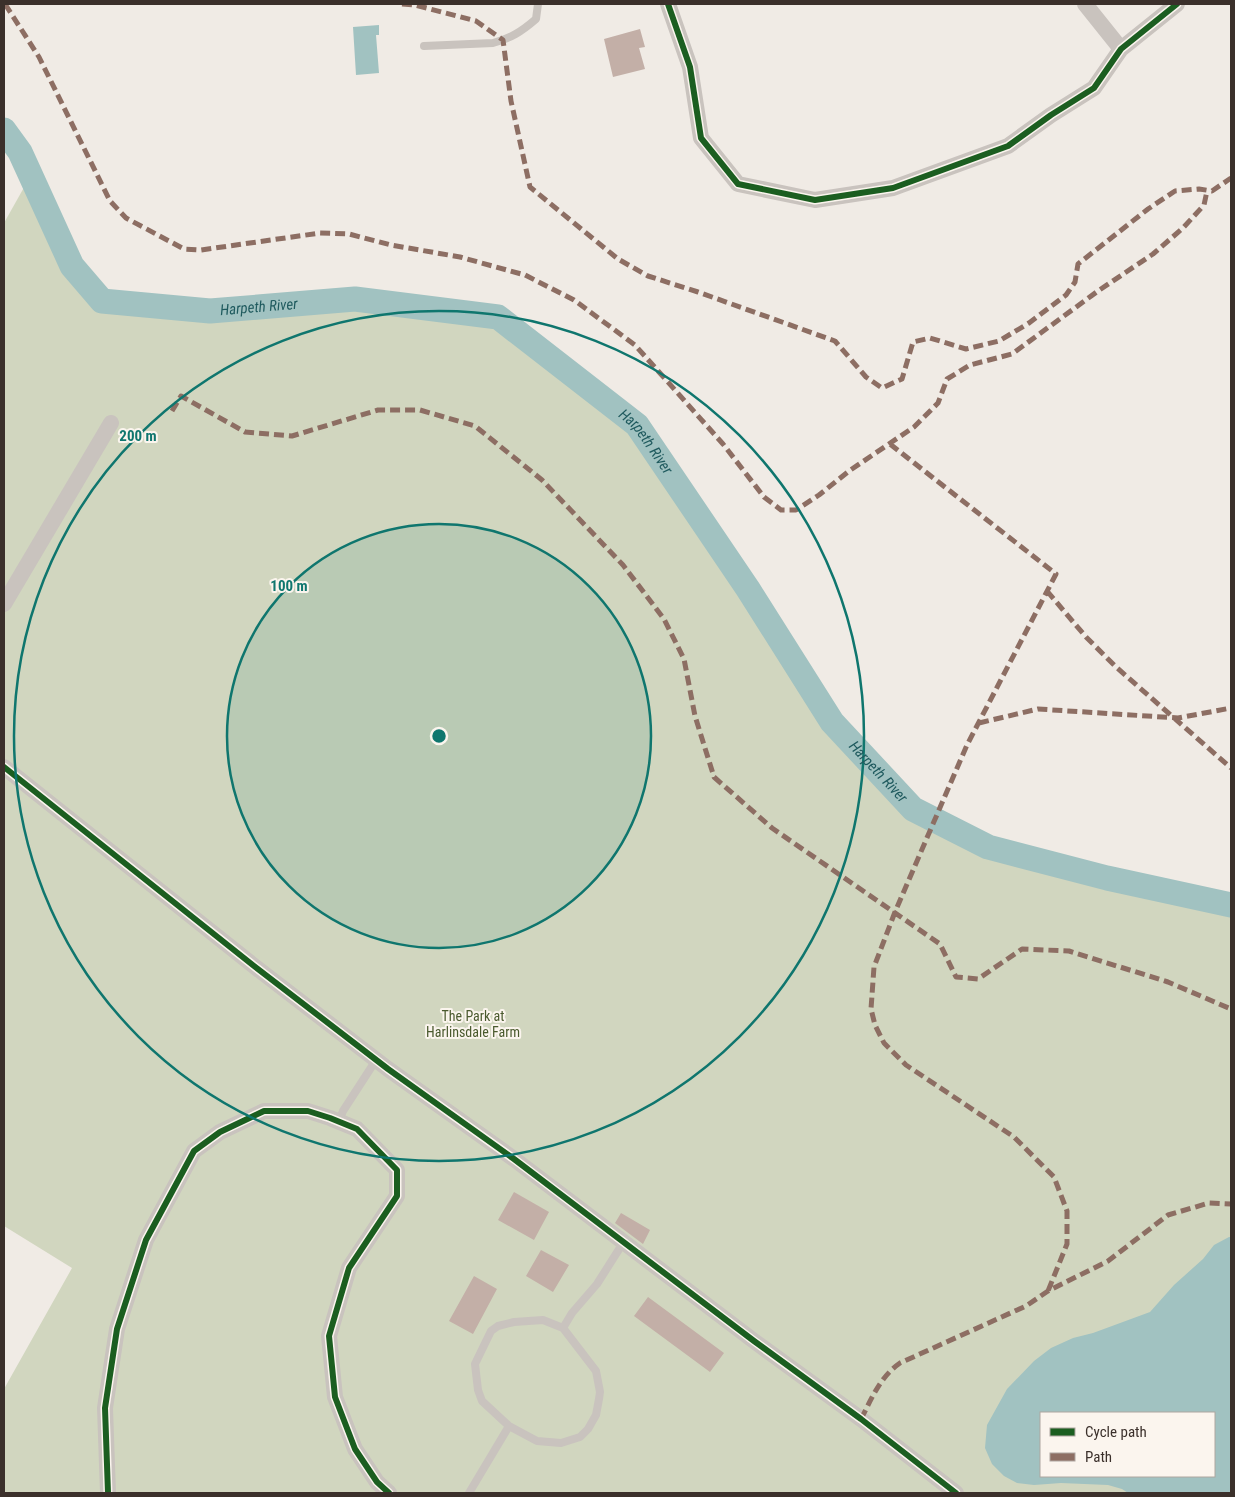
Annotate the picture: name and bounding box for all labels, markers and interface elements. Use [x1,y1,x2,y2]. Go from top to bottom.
water label: Harpeth River [219,295,299,319]
water label: Harpeth River [615,405,677,478]
text: 200 m [119,427,157,445]
text: 100 m [270,577,308,595]
centre of rings [430,727,448,745]
water label: Harpeth River [845,737,912,807]
park label: The Park at Harlinsdale Farm [426,1008,520,1040]
legend [1040,1412,1215,1477]
text: Cycle path [1085,1423,1147,1441]
text: Path [1085,1448,1112,1466]

